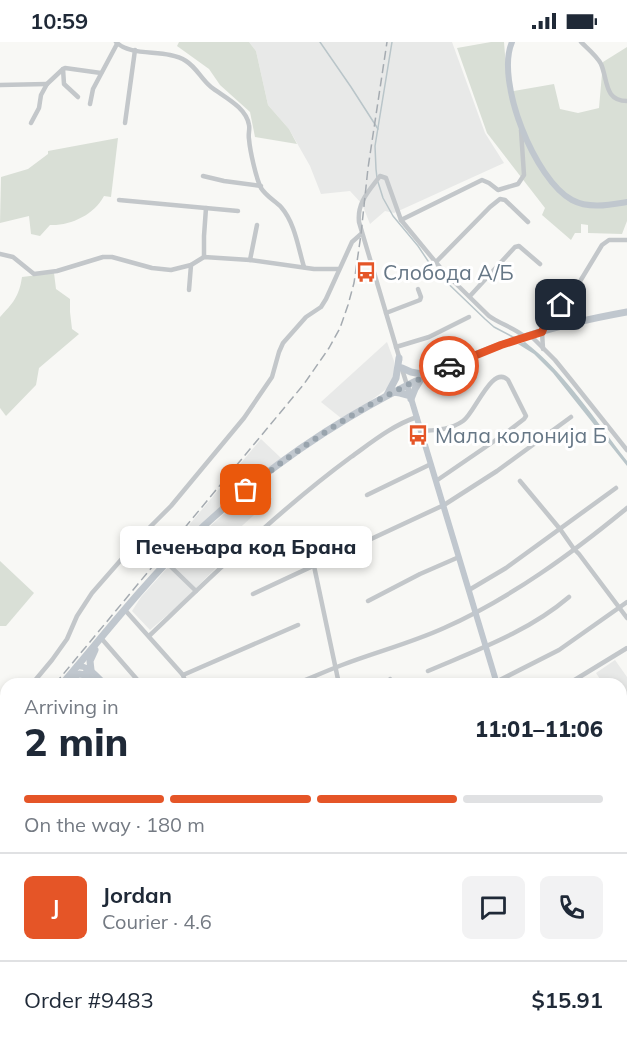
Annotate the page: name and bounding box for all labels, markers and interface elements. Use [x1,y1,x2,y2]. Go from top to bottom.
text: 10:59 [30,7,88,35]
place label: Слобода А/Б [383,259,514,285]
bus stop icon: Слобода А/Б [354,260,378,284]
pin [535,279,586,330]
icon: home [544,288,577,321]
courier [419,336,479,396]
icon: car [433,350,466,383]
place label: Мала колонија Б [435,422,607,448]
bus stop icon: Мала колонија Б [406,423,430,447]
pin [220,464,271,515]
icon: bag [229,473,262,506]
callout: Печењара код Брана [120,526,372,568]
text: Печењара код Брана [135,534,357,559]
text: Arriving in [24,694,119,719]
text: 11:01–11:06 [475,715,603,743]
text: 2 min [24,717,129,766]
text: On the way · 180 m [24,812,205,837]
button: chat [462,876,525,939]
button: phone [540,876,603,939]
text: Jordan [102,881,172,909]
text: J [52,893,59,921]
text: Courier · 4.6 [102,909,212,934]
text: Order #9483 [24,986,154,1014]
text: $15.91 [532,986,603,1014]

